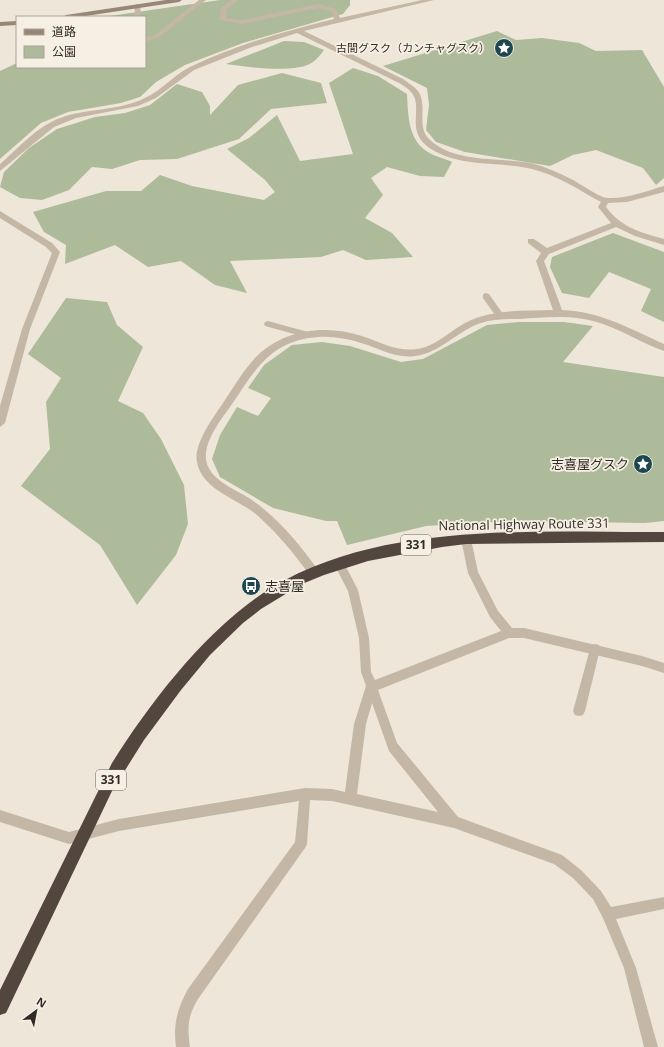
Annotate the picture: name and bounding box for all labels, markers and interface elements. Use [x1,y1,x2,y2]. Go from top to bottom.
legend [16,16,146,68]
text: 道路 [52,23,76,40]
place icon: 古間グスク（カンチャグスク） [493,37,515,59]
place label: 古間グスク（カンチャグスク） [336,40,490,55]
text: 公園 [52,43,76,60]
place icon: 志喜屋グスク [632,453,654,475]
place label: 志喜屋グスク [551,455,629,473]
street label: National Highway Route 331 [438,514,610,534]
road number: 331 [401,535,431,555]
bus stop icon: 志喜屋 [240,575,262,597]
place label: 志喜屋 [265,577,304,595]
road number: 331 [96,770,126,790]
north arrow [16,991,56,1031]
text: N [34,993,49,1011]

